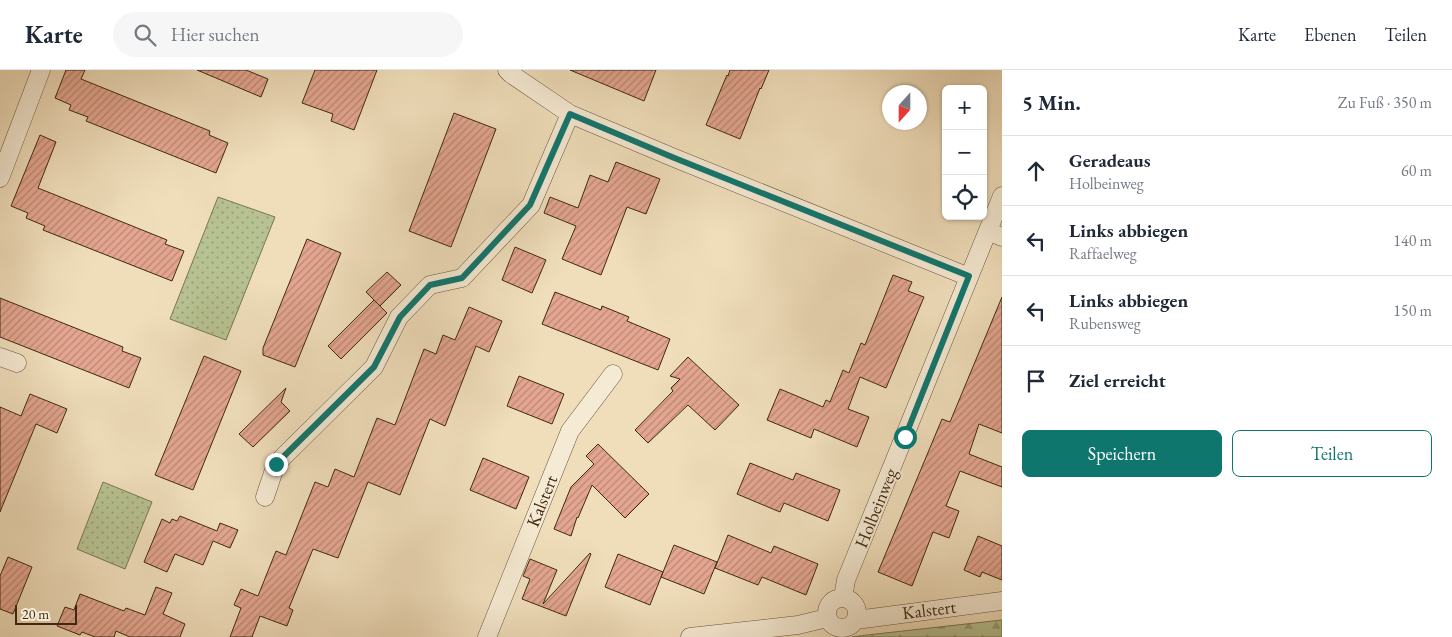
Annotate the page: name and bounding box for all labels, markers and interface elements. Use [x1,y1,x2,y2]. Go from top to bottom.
search box [113,12,463,57]
text: Karte [25,19,83,50]
icon: search [131,21,159,49]
text: Hier suchen [171,22,260,47]
text: Karte [1238,23,1276,46]
text: Ebenen [1304,23,1357,46]
text: Teilen [1385,23,1427,46]
north arrow [882,85,927,130]
map controls [942,85,987,220]
button: + [942,85,987,130]
text: 5 Min. [1022,89,1081,116]
text: Zu Fuß · 350 m [1338,92,1432,113]
button: − [942,130,987,175]
text: Geradeaus [1069,148,1151,173]
icon: ahead [1022,157,1050,185]
text: 60 m [1401,160,1432,181]
text: Holbeinweg [1069,173,1144,194]
button: locate [942,175,987,220]
text: Links abbiegen [1069,218,1188,243]
icon: left [1022,227,1050,255]
text: 140 m [1393,230,1432,251]
text: Raffaelweg [1069,243,1137,264]
text: Links abbiegen [1069,288,1188,313]
icon: left [1022,297,1050,325]
text: 150 m [1393,300,1432,321]
text: Rubensweg [1069,313,1141,334]
icon: arrive [1022,367,1050,395]
text: Ziel erreicht [1069,368,1166,393]
route start [894,426,917,449]
button: Speichern [1022,430,1222,477]
button: Teilen [1232,430,1432,477]
route end [265,453,288,476]
street label: Holbeinweg [849,464,902,551]
street label: Kalstert [521,471,562,530]
street label: Kalstert [901,595,957,624]
scale bar [15,602,78,625]
text: 20 m [22,605,49,623]

